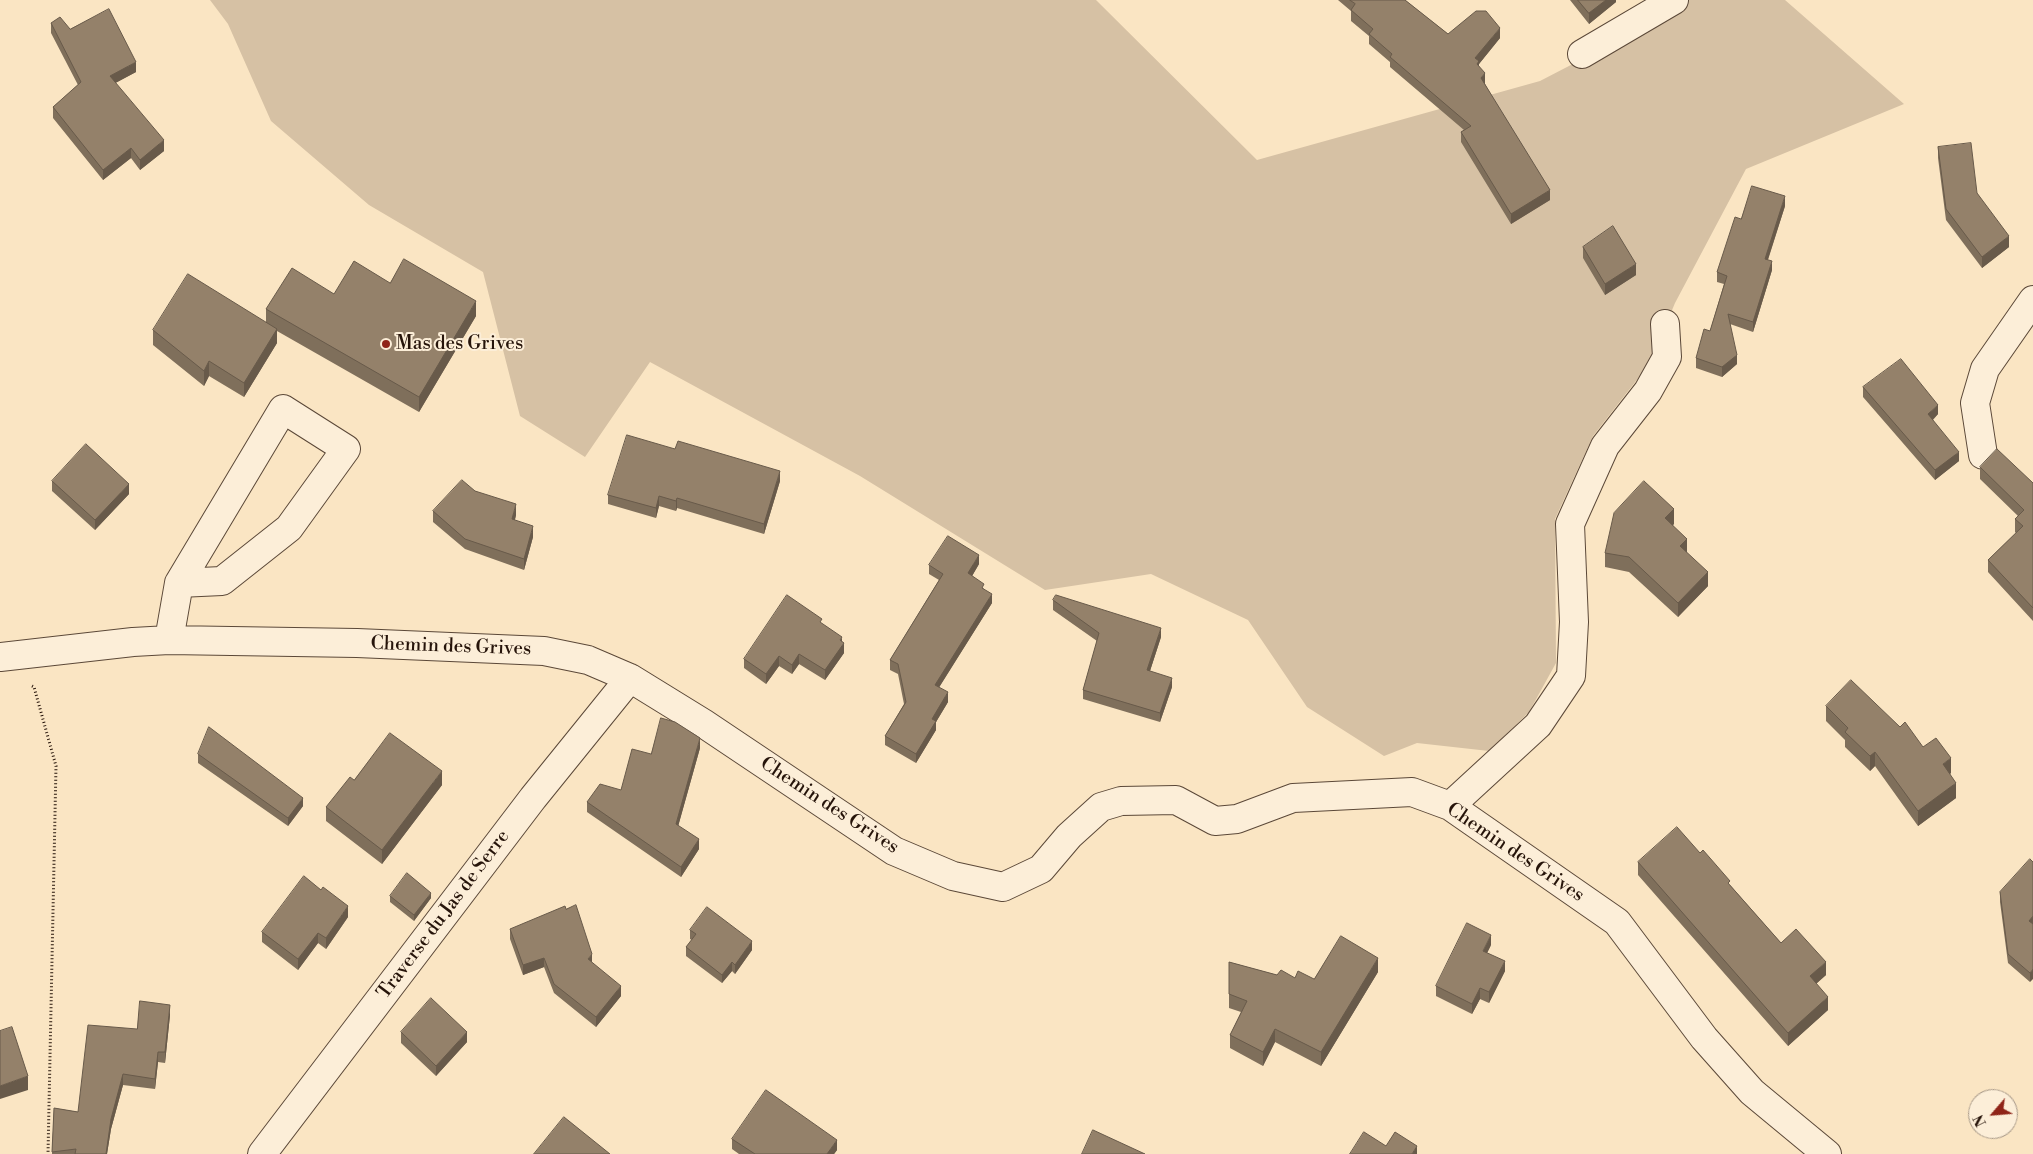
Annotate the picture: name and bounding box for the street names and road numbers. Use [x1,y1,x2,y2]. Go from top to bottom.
street label: Chemin des Grives [370,633,532,661]
street label: Chemin des Grives [755,753,903,859]
street label: Chemin des Grives [1442,799,1588,907]
street label: Traverse du Jas de Serre [373,826,515,1004]

